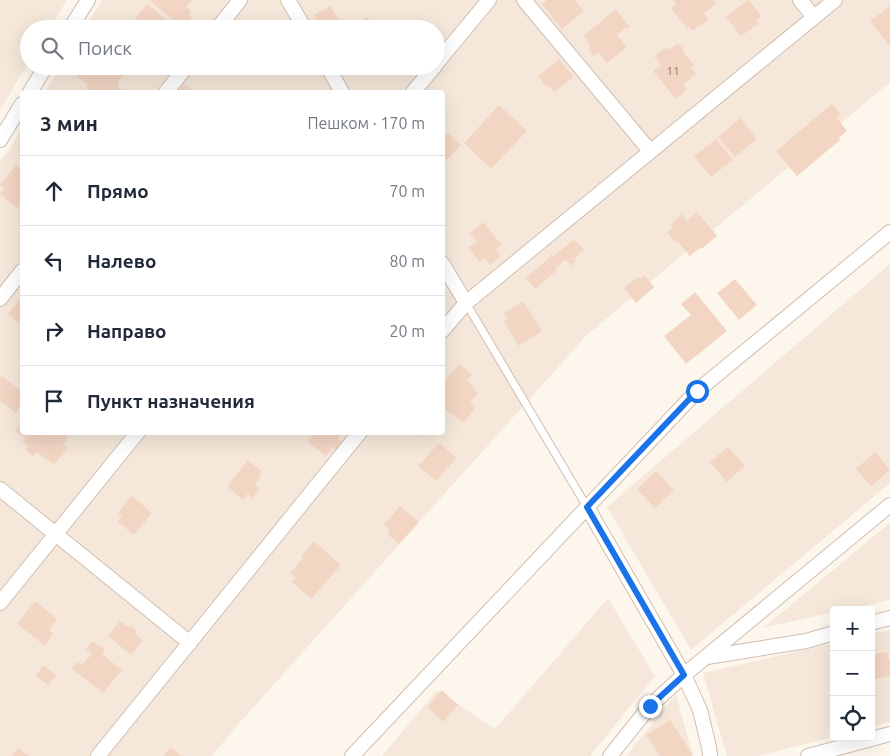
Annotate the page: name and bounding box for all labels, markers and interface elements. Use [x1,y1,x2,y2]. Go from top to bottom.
search box [20,20,445,75]
icon: search [38,34,66,62]
text: Поиск [78,37,132,59]
house number: 11 [666,64,680,77]
text: 3 мин [40,111,98,135]
text: Пешком · 170 m [307,114,425,132]
icon: ahead [40,177,68,205]
text: Прямо [87,180,149,202]
text: 70 m [389,182,425,200]
icon: left [40,247,68,275]
text: Налево [87,250,156,272]
text: 80 m [389,252,425,270]
icon: right [40,317,68,345]
text: Направо [87,320,167,342]
text: 20 m [389,322,425,340]
route start [686,380,709,403]
icon: arrive [40,387,68,415]
text: Пункт назначения [87,390,255,412]
map controls [830,606,875,741]
button: + [830,606,875,651]
button: − [830,651,875,696]
route end [639,695,662,718]
button: locate [830,696,875,741]

